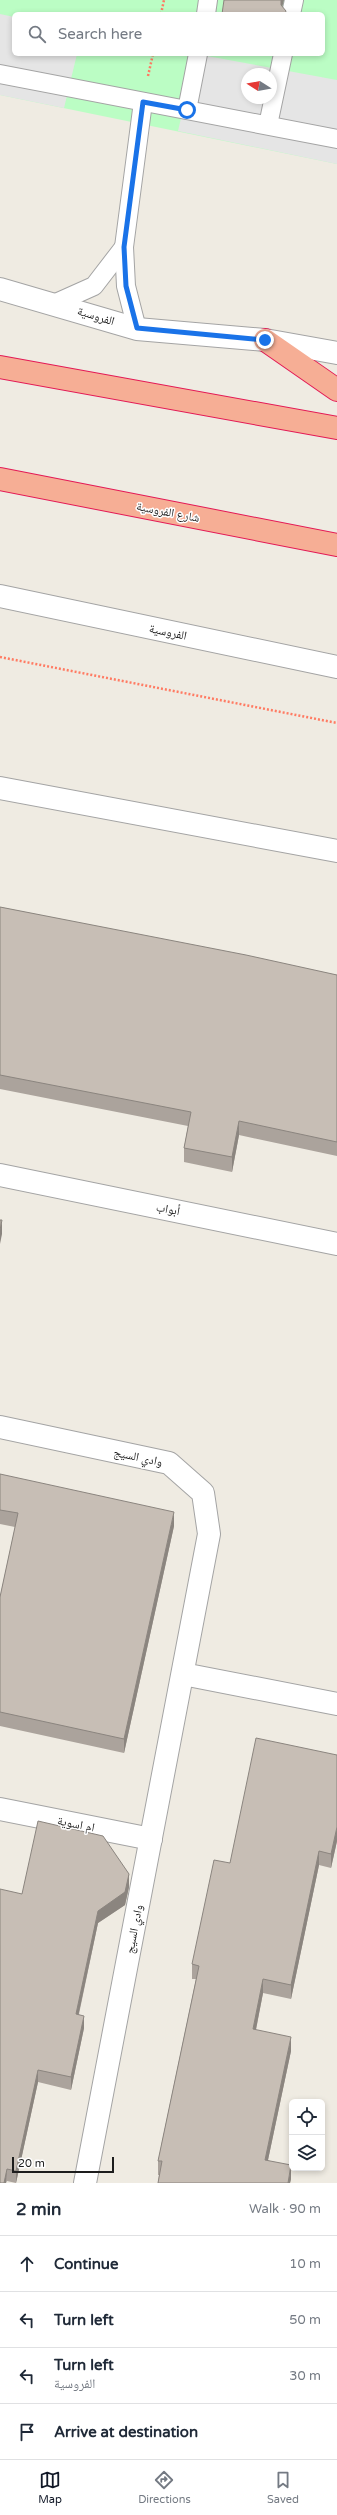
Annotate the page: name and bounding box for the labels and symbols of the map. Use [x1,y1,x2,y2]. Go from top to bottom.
north arrow [241,68,277,104]
route start [178,101,196,119]
street label: الفروسية [76,304,116,329]
route end [256,331,274,349]
street label: شارع الفروسية [135,499,201,526]
street label: الفروسية [148,621,188,643]
street label: أبواب [155,1200,181,1219]
street label: وادي السيج [112,1445,164,1472]
street label: ام اسوية [56,1814,96,1835]
street label: وادي السيج [122,1903,149,1955]
scale bar [12,2155,114,2174]

